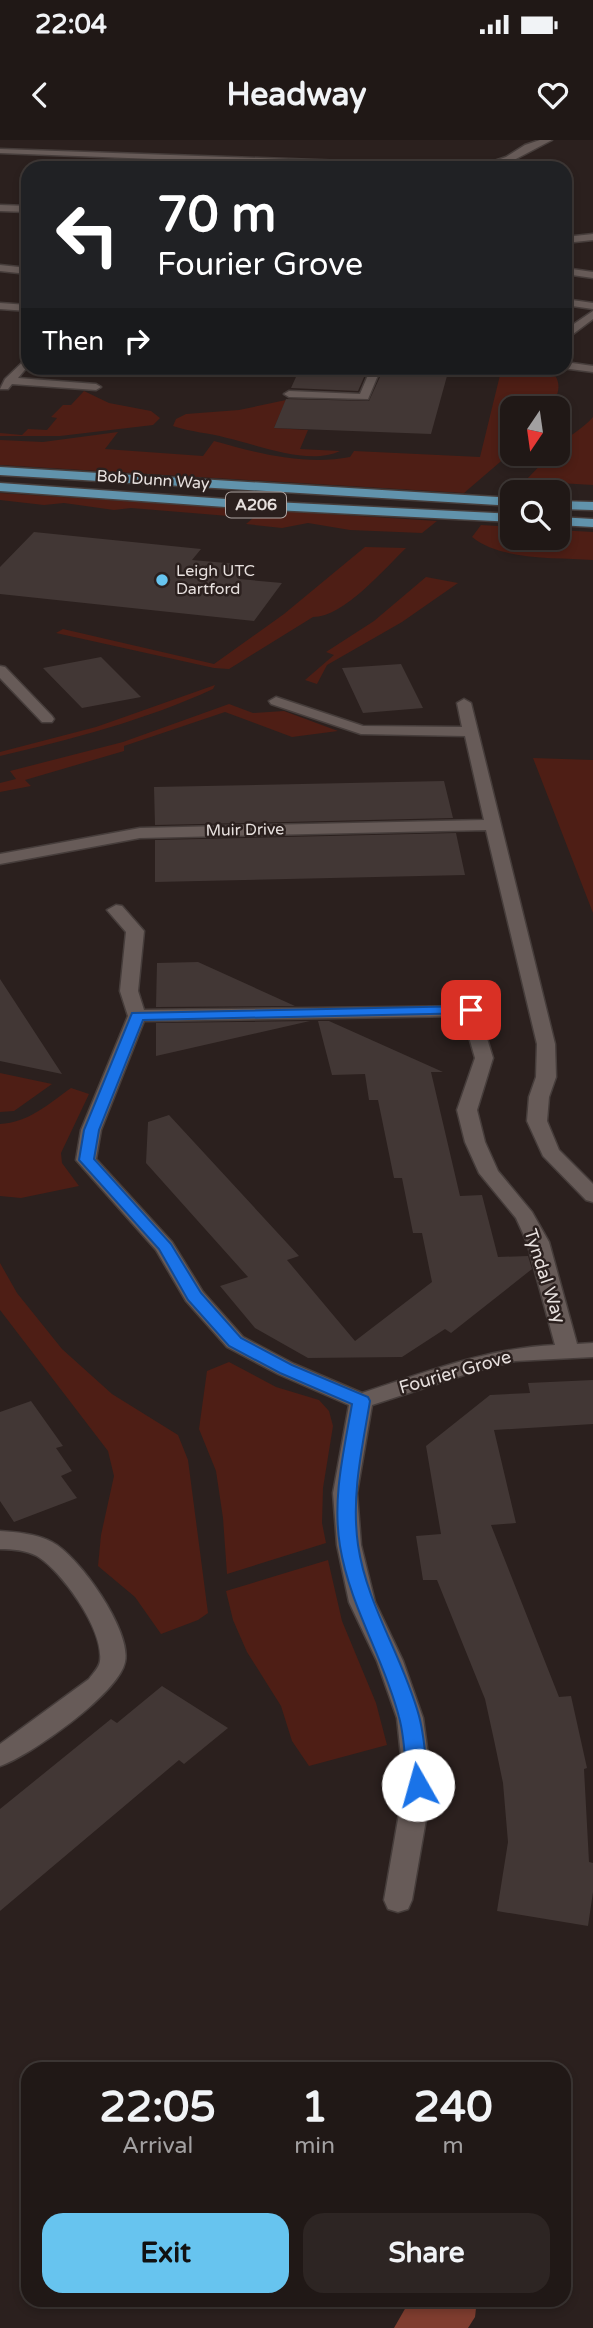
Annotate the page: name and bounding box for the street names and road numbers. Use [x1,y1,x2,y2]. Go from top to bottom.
street label: Bob Dunn Way [96,466,211,494]
road number: A206 [226,492,286,518]
street label: Muir Drive [205,819,285,841]
street label: Tyndal Way [519,1226,571,1326]
street label: Fourier Grove [396,1345,514,1399]

